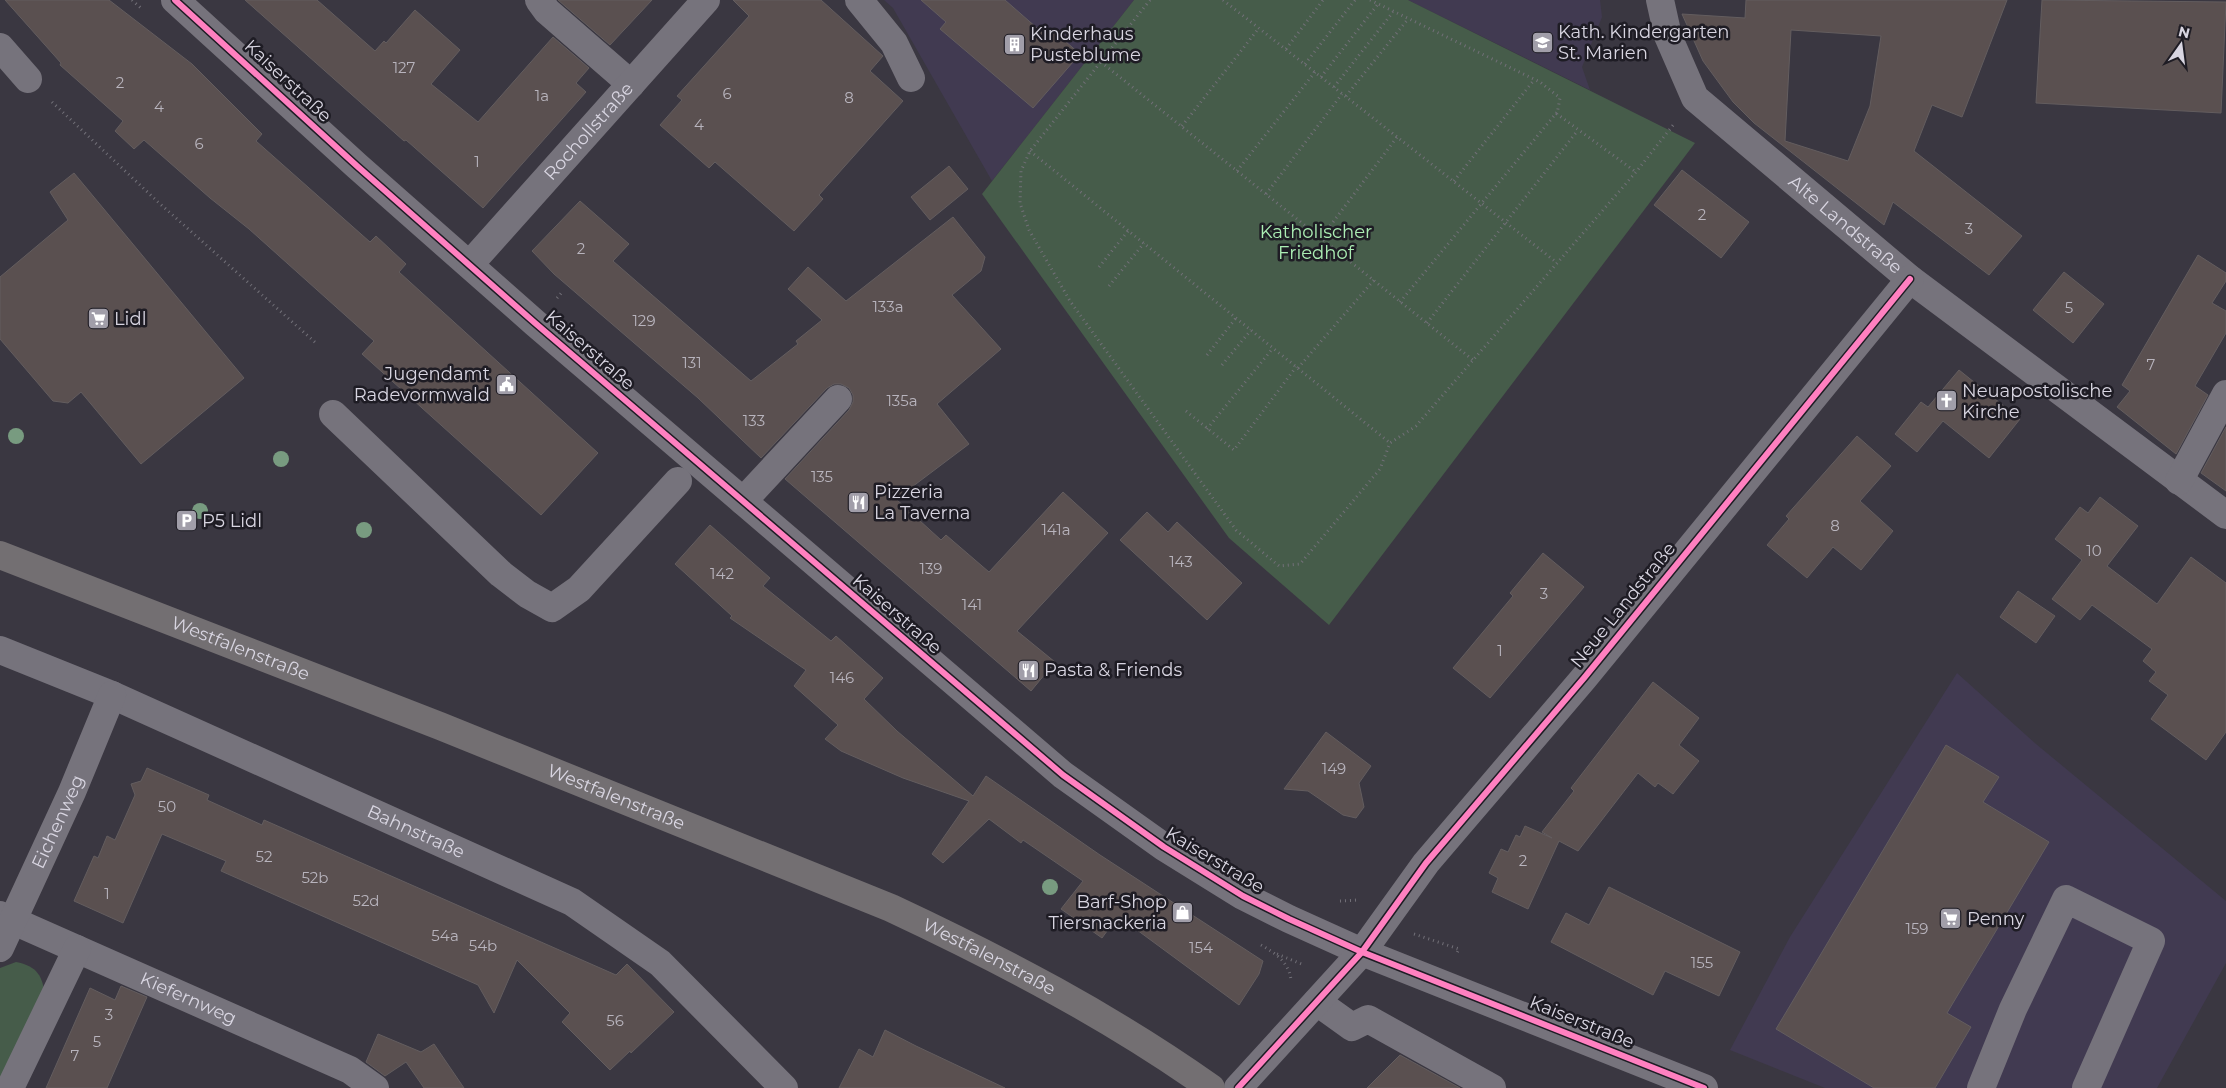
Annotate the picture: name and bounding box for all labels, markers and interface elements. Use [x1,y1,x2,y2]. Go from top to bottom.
north arrow [2156,20,2206,70]
place label: Kath. Kindergarten St. Marien [1558,21,1730,64]
text: N [2176,22,2192,42]
place label: Kinderhaus Pusteblume [1030,23,1141,66]
school or university icon: Kath. Kindergarten St. Marien [1530,30,1554,54]
building icon: Kinderhaus Pusteblume [1002,32,1026,56]
street label: Kaiserstraße [240,35,336,127]
house number: 127 [393,58,416,77]
house number: 2 [116,73,124,92]
street label: Rochollstraße [539,78,638,185]
house number: 6 [722,84,732,103]
house number: 1a [535,86,549,105]
house number: 8 [844,88,854,107]
house number: 4 [154,97,164,116]
house number: 4 [694,115,704,134]
house number: 6 [194,134,204,153]
house number: 1 [474,152,480,171]
street label: Alte Landstraße [1784,170,1907,279]
house number: 2 [1698,205,1706,224]
house number: 3 [1965,219,1973,238]
park label: Katholischer Friedhof [1260,221,1372,264]
house number: 2 [577,239,585,258]
house number: 133a [872,297,904,316]
house number: 5 [2065,298,2073,317]
street label: Kaiserstraße [541,305,639,395]
supermarket icon: Lidl [86,307,110,331]
place label: Lidl [114,308,147,330]
house number: 129 [632,311,656,330]
house number: 131 [682,353,702,372]
house number: 7 [2147,355,2156,374]
place label: Jugendamt Radevormwald [354,363,490,406]
public building icon: Jugendamt Radevormwald [494,372,518,396]
place label: Neuapostolische Kirche [1962,380,2112,423]
church icon: Neuapostolische Kirche [1934,389,1958,413]
house number: 135a [886,391,918,410]
house number: 133 [743,411,765,430]
house number: 135 [811,467,833,486]
place label: Pizzeria La Taverna [874,481,970,524]
restaurant icon: Pizzeria La Taverna [846,490,870,514]
parking icon: P5 Lidl [174,509,198,533]
place label: P5 Lidl [202,510,262,532]
house number: 8 [1830,516,1840,535]
house number: 141a [1041,520,1071,539]
street label: Neue Landstraße [1566,538,1680,672]
house number: 10 [2086,541,2102,560]
house number: 143 [1169,552,1193,571]
house number: 139 [919,559,943,578]
house number: 142 [710,564,734,583]
street label: Kaiserstraße [848,569,946,659]
house number: 3 [1540,584,1548,603]
house number: 141 [962,595,982,614]
street label: Westfalenstraße [168,612,313,685]
house number: 1 [1497,641,1503,660]
restaurant icon: Pasta & Friends [1016,658,1040,682]
place label: Pasta & Friends [1044,659,1182,681]
house number: 146 [830,668,854,687]
street label: Westfalenstraße [544,759,688,835]
house number: 149 [1322,759,1346,778]
street label: Eichenweg [27,772,89,872]
house number: 50 [158,797,176,816]
street label: Bahnstraße [364,800,468,863]
street label: Kaiserstraße [1162,822,1268,898]
house number: 52 [256,847,272,866]
house number: 2 [1519,851,1527,870]
house number: 52b [301,868,329,887]
house number: 1 [104,884,110,903]
house number: 52d [353,891,379,910]
place label: Barf-Shop Tiersnackeria [1048,891,1167,934]
shop icon: Barf-Shop Tiersnackeria [1171,900,1195,924]
supermarket icon: Penny [1939,907,1963,931]
place label: Penny [1967,908,2025,930]
street label: Westfalenstraße [919,914,1060,1000]
house number: 159 [1905,919,1929,938]
house number: 54a [431,926,459,945]
house number: 54b [469,936,497,955]
house number: 154 [1189,938,1213,957]
house number: 155 [1691,953,1713,972]
street label: Kiefernweg [137,967,240,1029]
street label: Kaiserstraße [1526,991,1638,1053]
house number: 3 [105,1005,113,1024]
house number: 56 [606,1011,624,1030]
house number: 5 [93,1032,101,1051]
house number: 7 [71,1046,80,1065]

